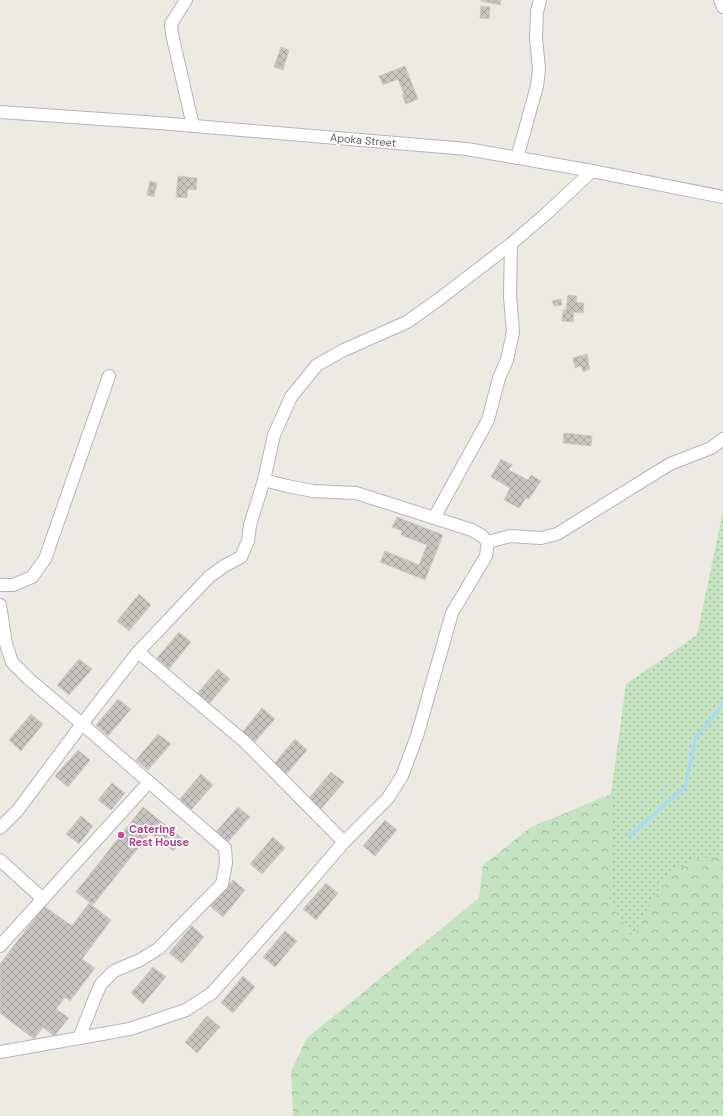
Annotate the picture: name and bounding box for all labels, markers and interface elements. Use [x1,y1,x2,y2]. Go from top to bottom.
street label: Apoka Street [329,130,397,150]
place label: Catering Rest House [129,822,189,849]
marker: Catering Rest House [116,830,126,840]

